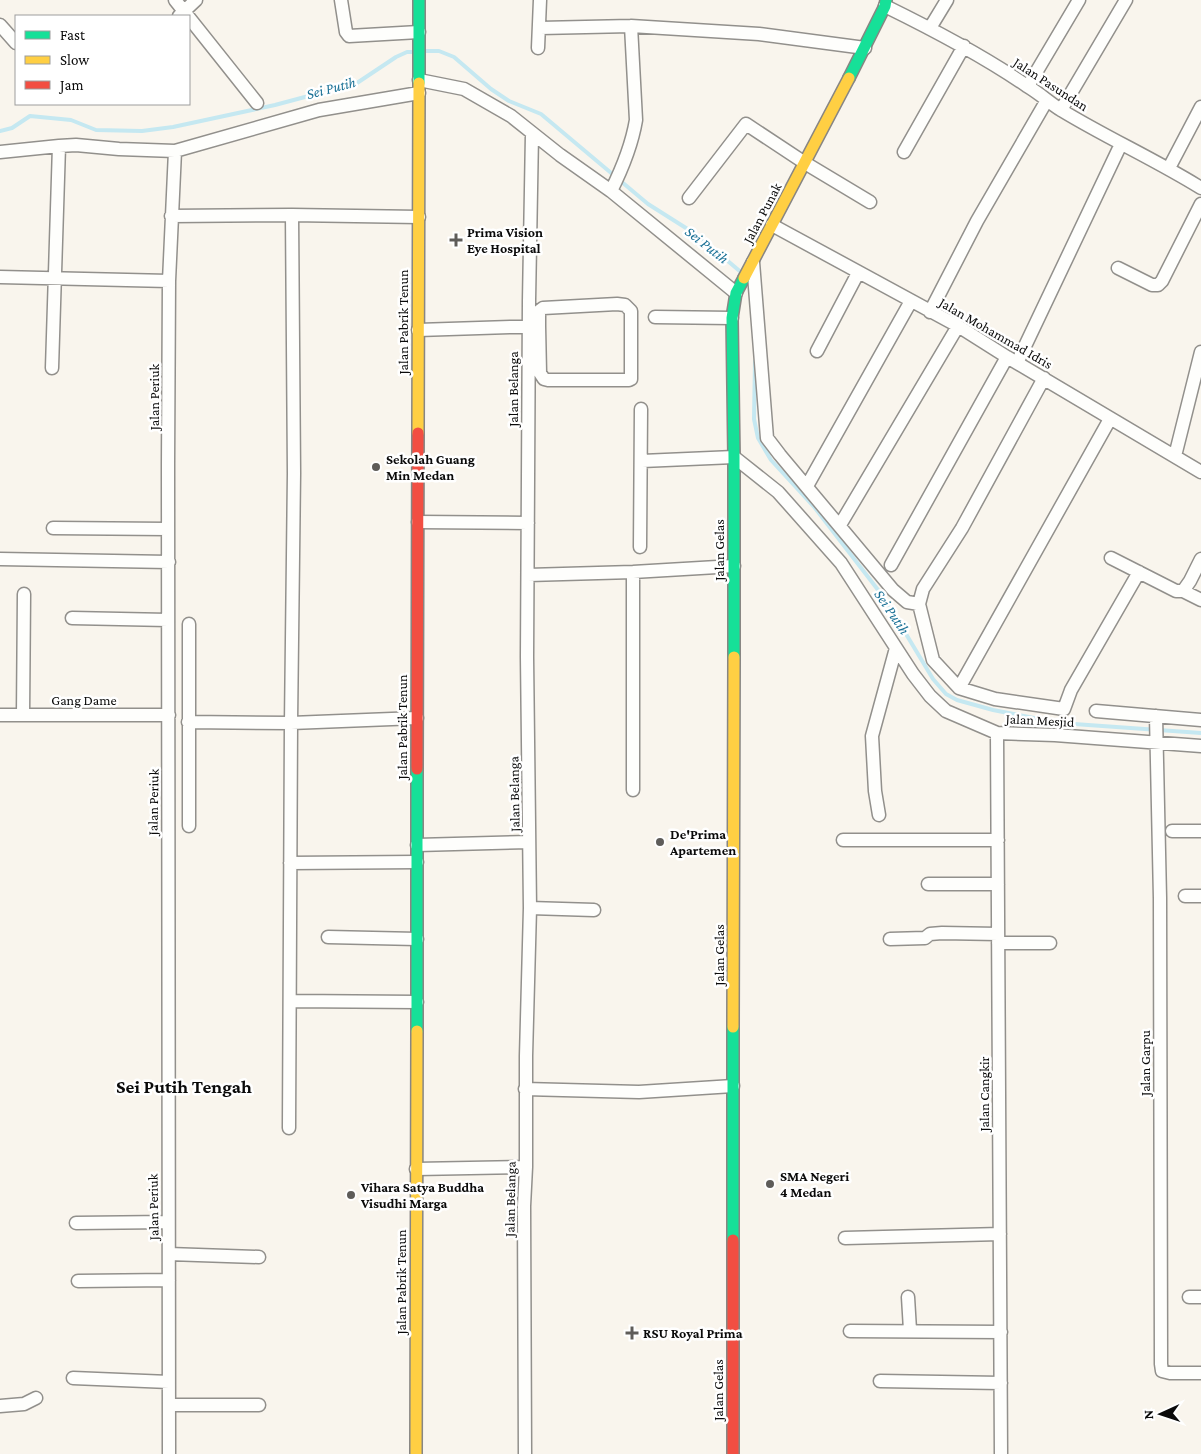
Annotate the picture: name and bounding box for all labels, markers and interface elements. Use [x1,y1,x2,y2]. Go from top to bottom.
legend [15,15,190,105]
text: Fast [60,27,86,43]
text: Slow [60,52,90,68]
street label: Jalan Pasundan [1009,53,1092,114]
water label: Sei Putih [305,74,357,102]
text: Jam [58,77,83,94]
street label: Jalan Punak [738,180,785,248]
water label: Sei Putih [682,223,732,267]
place label: Prima Vision Eye Hospital [467,224,543,256]
marker: Prima Vision Eye Hospital [449,233,463,247]
street label: Jalan Pabrik Tenun [395,269,411,377]
street label: Jalan Mohammad Idris [935,293,1056,372]
street label: Jalan Belanga [505,351,521,429]
street label: Jalan Periuk [146,363,162,432]
place label: Sekolah Guang Min Medan [386,451,475,483]
marker: Sekolah Guang Min Medan [370,461,382,473]
street label: Jalan Gelas [711,519,727,583]
water label: Sei Putih [871,587,913,637]
street label: Jalan Pabrik Tenun [394,674,410,782]
street label: Gang Dame [51,692,117,708]
street label: Jalan Mesjid [1003,710,1075,731]
street label: Jalan Belanga [505,756,523,834]
street label: Jalan Periuk [144,768,162,837]
place label: De'Prima Apartemen [669,826,736,858]
marker: De'Prima Apartemen [654,836,666,848]
street label: Jalan Gelas [711,924,727,988]
street label: Jalan Garpu [1137,1029,1153,1098]
street label: Jalan Cangkir [976,1056,992,1134]
district label: Sei Putih Tengah [116,1076,252,1097]
street label: Jalan Belanga [501,1161,519,1239]
place label: SMA Negeri 4 Medan [780,1168,849,1200]
street label: Jalan Periuk [144,1173,162,1242]
marker: SMA Negeri 4 Medan [764,1178,776,1190]
place label: Vihara Satya Buddha Visudhi Marga [360,1179,484,1211]
marker: Vihara Satya Buddha Visudhi Marga [345,1189,357,1201]
street label: Jalan Pabrik Tenun [393,1229,409,1337]
place label: RSU Royal Prima [643,1325,743,1341]
marker: RSU Royal Prima [625,1326,639,1340]
street label: Jalan Gelas [710,1359,726,1423]
north arrow [1136,1389,1186,1439]
text: N [1140,1409,1156,1420]

